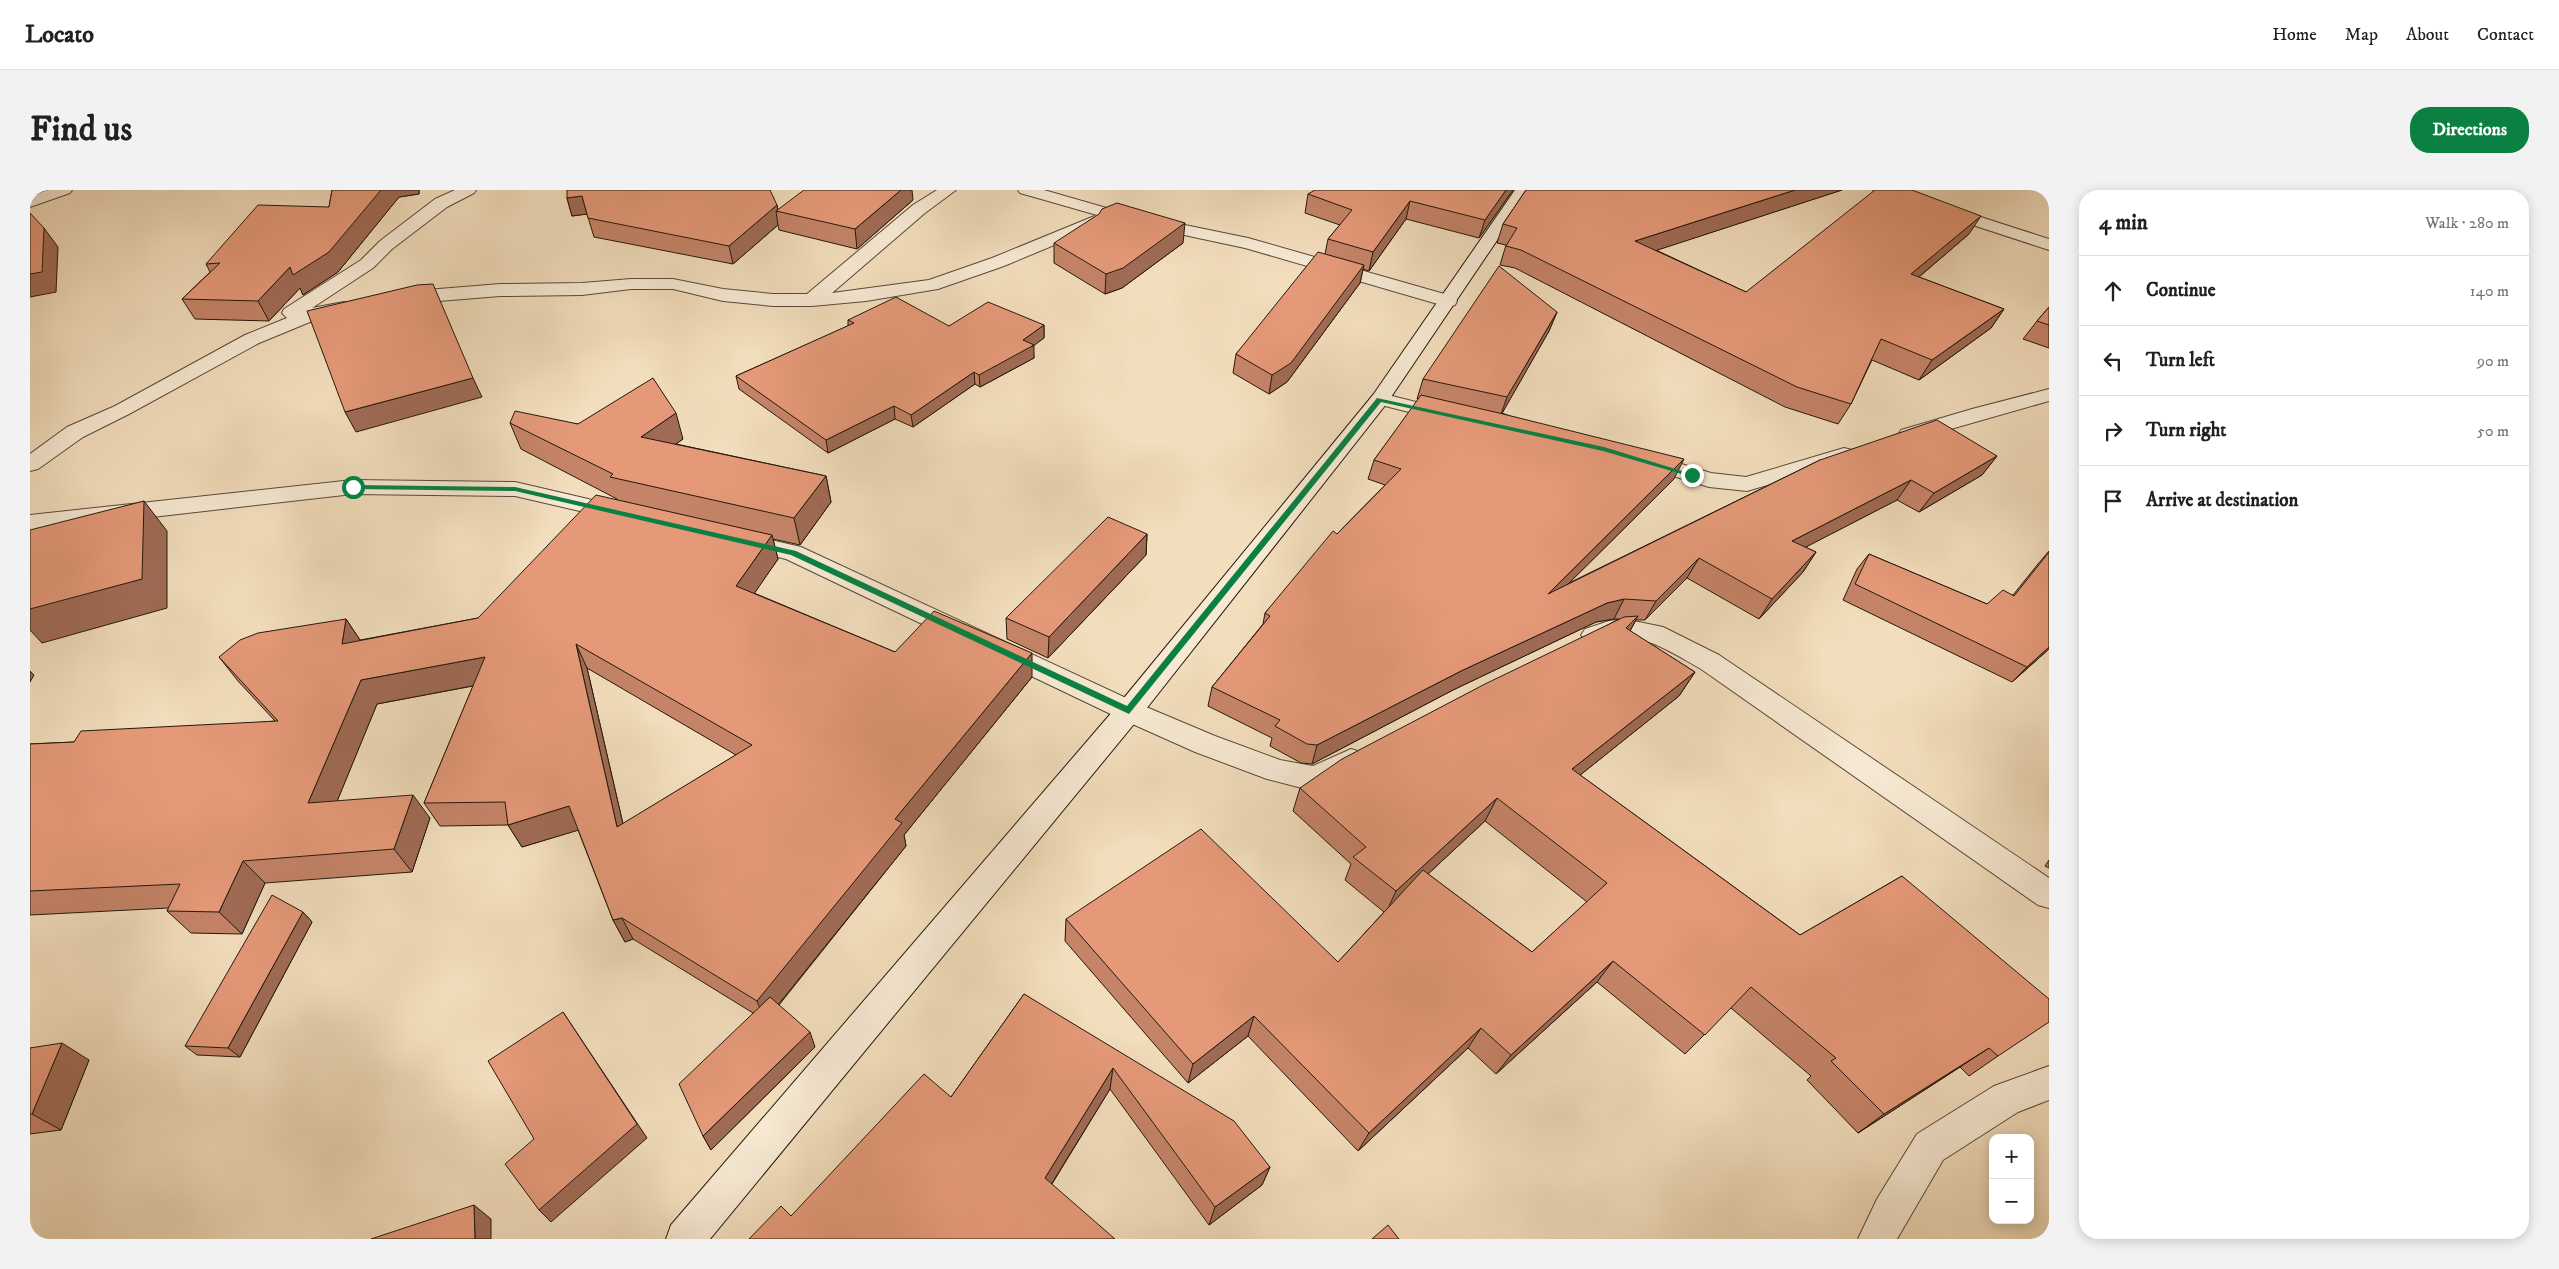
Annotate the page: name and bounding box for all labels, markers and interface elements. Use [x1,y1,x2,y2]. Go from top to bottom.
text: Locato [25,20,94,50]
text: Home [2272,24,2317,46]
text: Map [2345,24,2378,46]
text: About [2406,24,2449,46]
text: Contact [2477,24,2534,46]
button: Directions [2410,107,2529,153]
text: Find us [30,108,132,152]
text: 4 min [2099,210,2148,236]
text: Walk · 280 m [2425,213,2509,233]
icon: ahead [2099,277,2127,305]
text: Continue [2146,279,2216,302]
text: 140 m [2470,281,2509,301]
icon: left [2099,347,2127,375]
text: Turn left [2146,349,2215,372]
text: 90 m [2477,351,2509,371]
icon: right [2099,417,2127,445]
text: Turn right [2146,419,2226,442]
text: 50 m [2477,421,2509,441]
route end [1681,464,1704,487]
route start [342,476,365,499]
icon: arrive [2099,487,2127,515]
text: Arrive at destination [2146,489,2298,512]
map controls [1989,1134,2034,1224]
button: + [1989,1134,2034,1179]
button: − [1989,1179,2034,1224]

